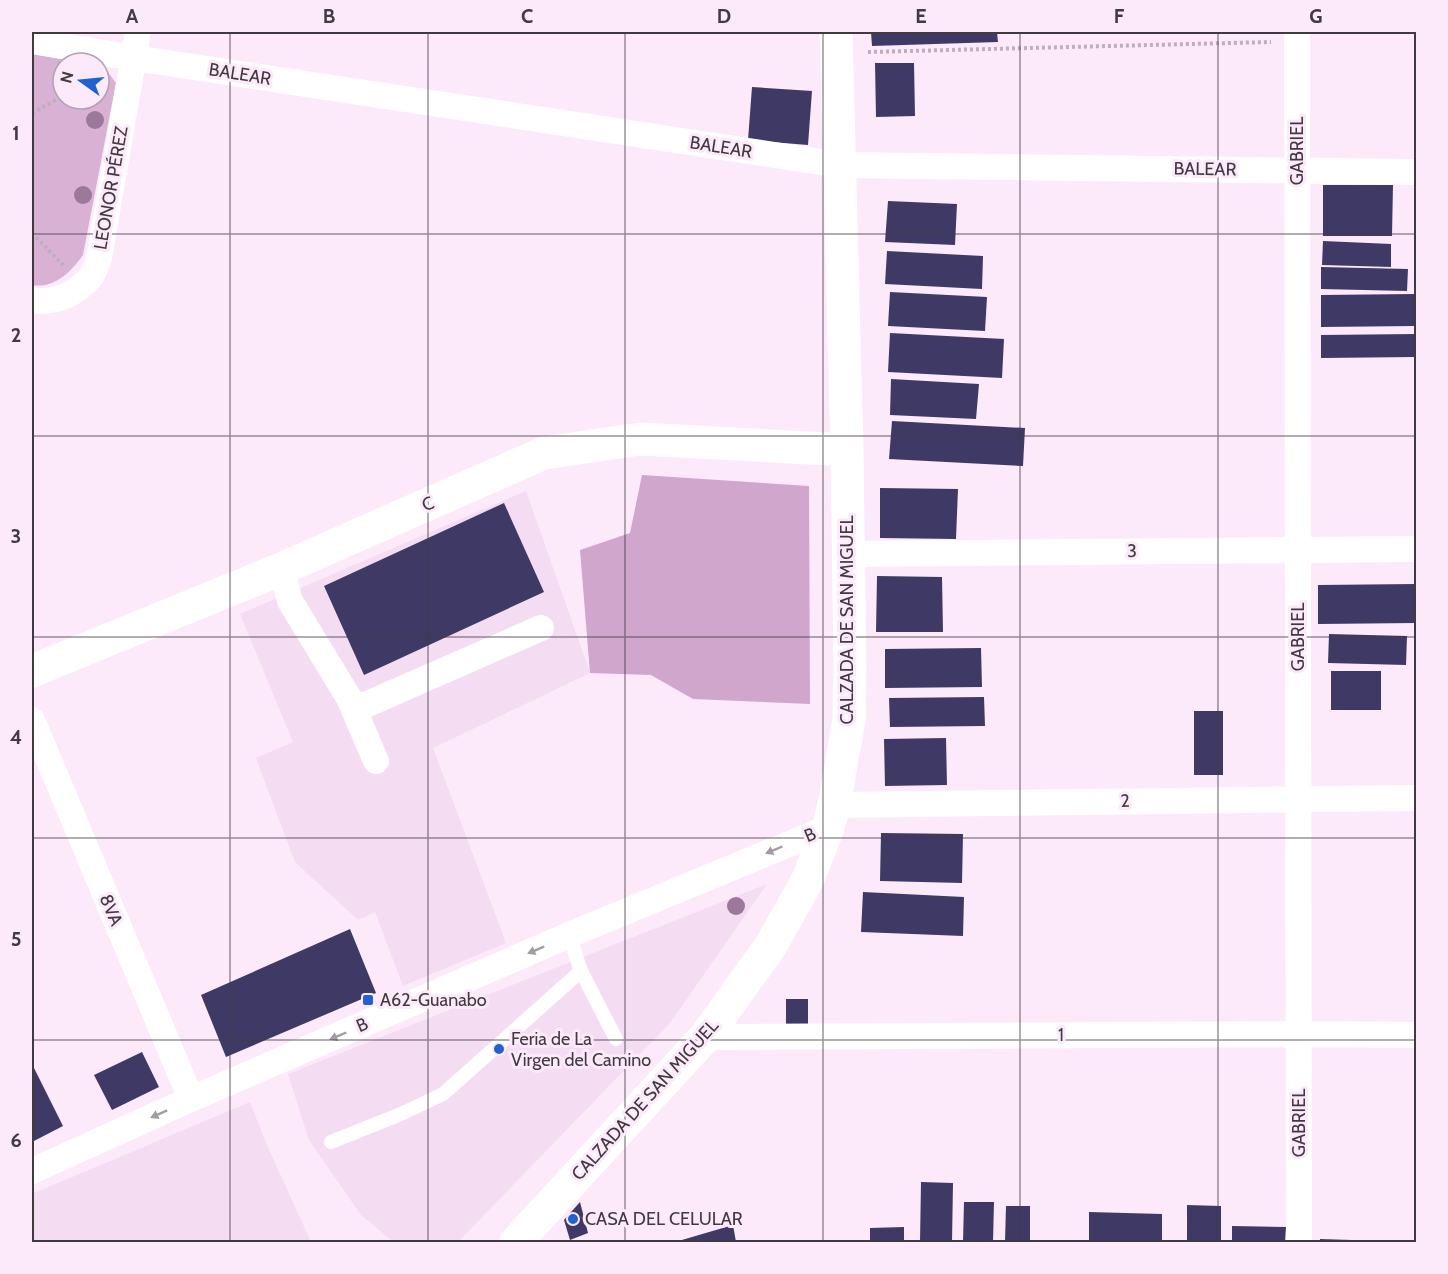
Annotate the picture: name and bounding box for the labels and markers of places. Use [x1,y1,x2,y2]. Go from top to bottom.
place label: A62-Guanabo [380,989,487,1011]
marker: A62-Guanabo [361,993,375,1007]
place label: Feria de La Virgen del Camino [511,1028,651,1071]
marker: Feria de La Virgen del Camino [492,1042,506,1056]
place label: CASA DEL CELULAR [585,1208,743,1230]
marker: CASA DEL CELULAR [566,1212,580,1226]

